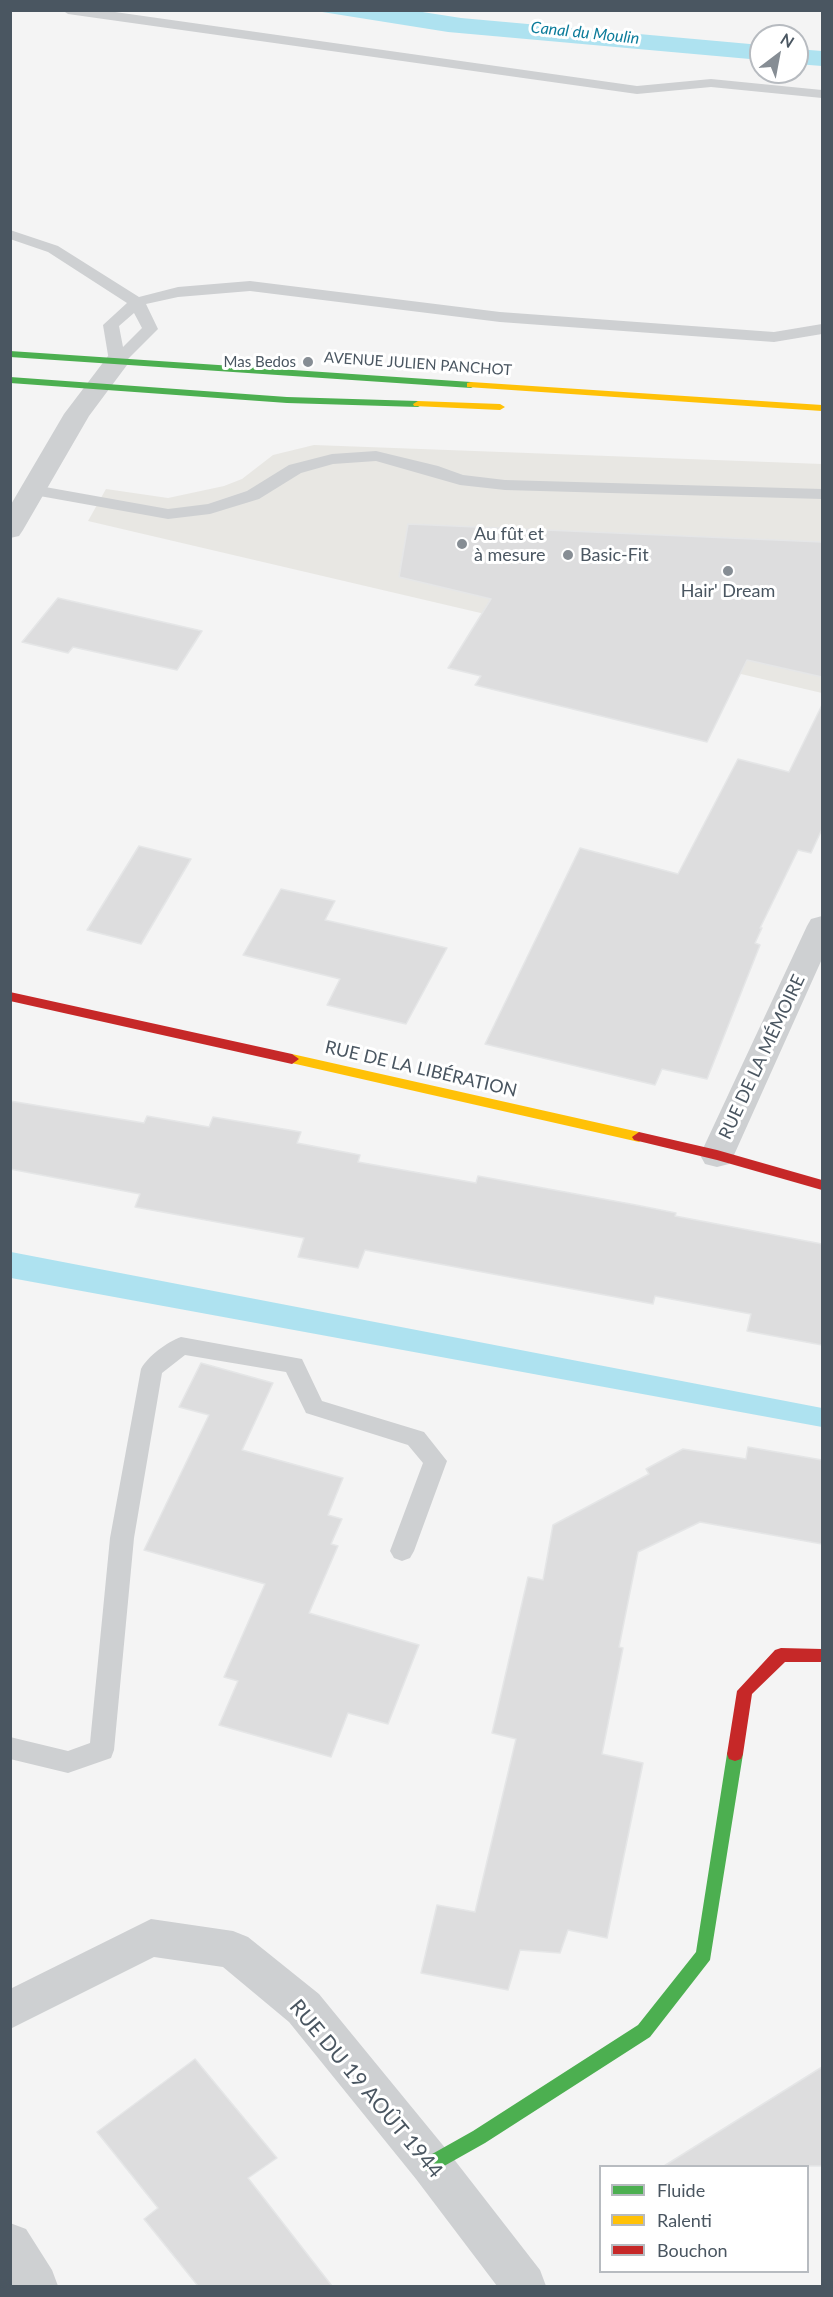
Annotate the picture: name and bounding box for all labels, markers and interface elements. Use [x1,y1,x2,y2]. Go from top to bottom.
water label: Canal du Moulin [530,18,640,48]
north arrow [749,24,809,84]
text: N [777,29,798,51]
street label: AVENUE JULIEN PANCHOT [324,348,512,380]
place label: Mas Bedos [224,353,296,371]
marker: Mas Bedos [301,355,315,369]
place label: Au fût et à mesure [474,523,545,566]
marker: Au fût et à mesure [455,537,469,551]
place label: Basic-Fit [580,544,649,566]
marker: Basic-Fit [561,548,575,562]
marker: Hair' Dream [721,564,735,578]
place label: Hair' Dream [681,580,775,602]
street label: RUE DE LA MÉMOIRE [714,971,810,1143]
street label: RUE DE LA LIBÉRATION [323,1036,519,1102]
street label: RUE DU 19 AOÛT 1944 [284,1995,448,2183]
legend [599,2165,809,2273]
text: Fluide [657,2179,705,2201]
text: Ralenti [657,2209,712,2231]
text: Bouchon [657,2239,728,2261]

